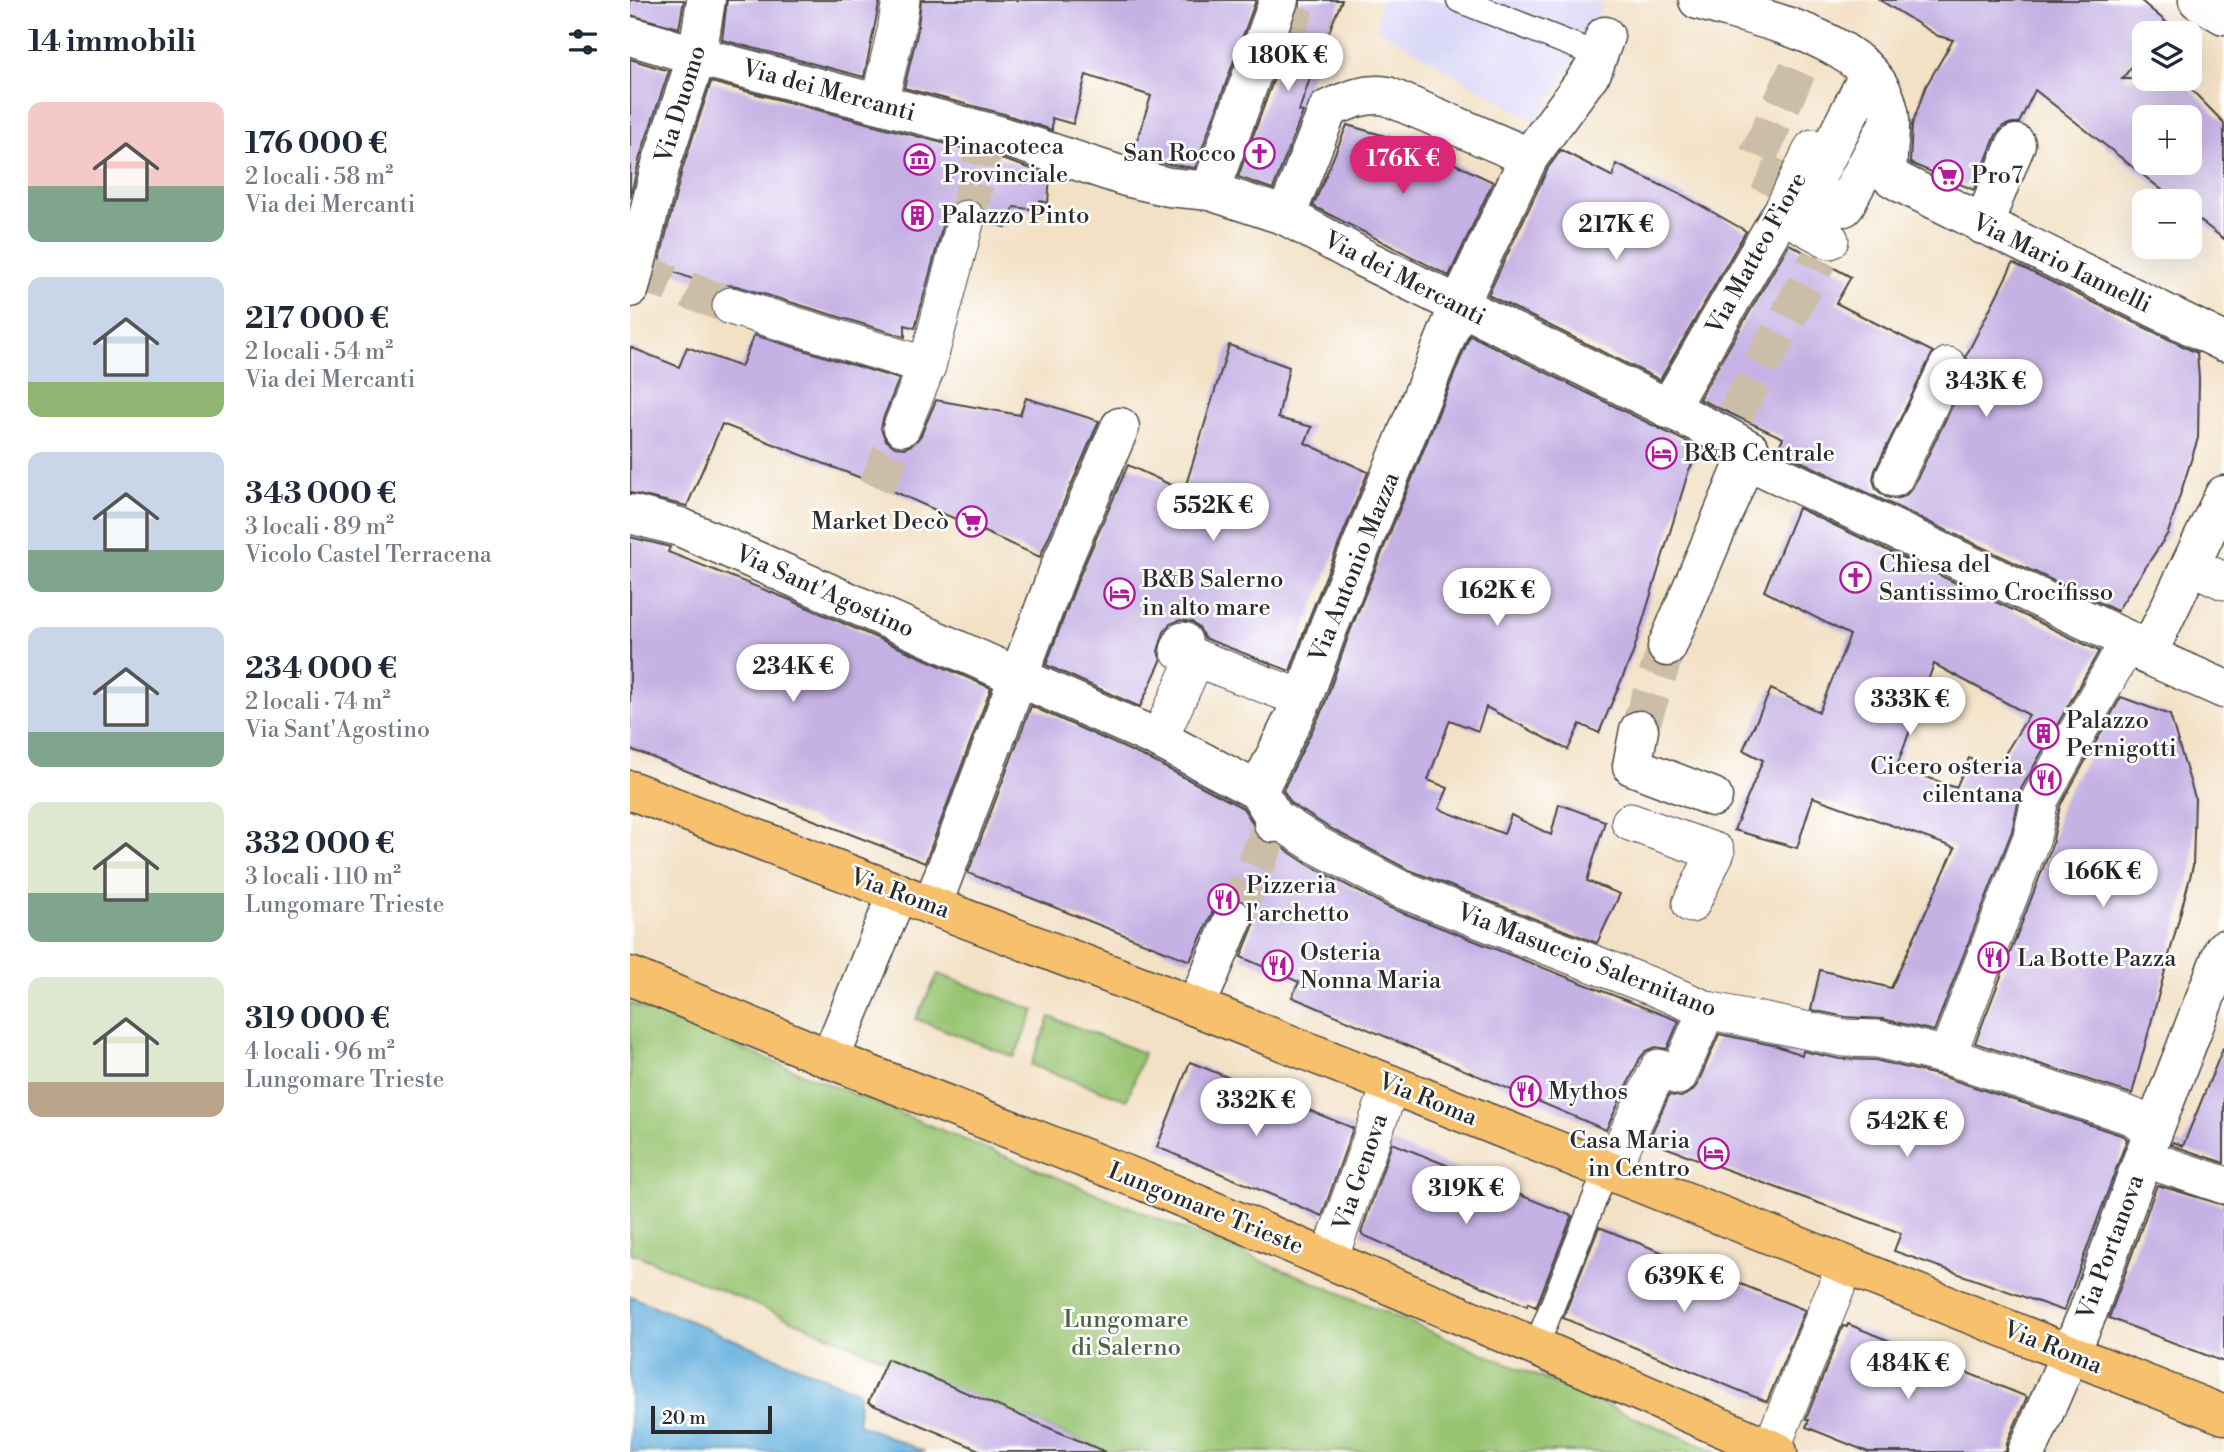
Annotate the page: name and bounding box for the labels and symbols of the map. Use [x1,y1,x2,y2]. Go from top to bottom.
pin: 180K € [1231,34,1345,93]
street label: Via Duomo [649,42,713,168]
street label: Via dei Mercanti [738,53,919,128]
place label: Pinacoteca Provinciale [943,132,1068,190]
church icon: San Rocco [1242,136,1276,170]
pin: 176K € [1346,136,1460,196]
place label: San Rocco [1123,139,1236,169]
museum icon: Pinacoteca Provinciale [903,143,937,177]
supermarket icon: Pro7 [1931,158,1965,192]
place label: Pro7 [1971,161,2023,191]
street label: Via Matteo Fiore [1699,167,1814,341]
building icon: Palazzo Pinto [901,198,935,232]
place label: Palazzo Pinto [941,201,1089,231]
pin: 217K € [1559,202,1673,262]
street label: Via Mario Iannelli [1966,207,2156,320]
street label: Via dei Mercanti [1318,225,1491,333]
pin: 343K € [1929,360,2043,419]
hotel icon: B&B Centrale [1644,436,1678,470]
place label: B&B Centrale [1683,439,1835,469]
street label: Via Antonio Mazza [1303,467,1407,668]
pin: 552K € [1156,484,1270,543]
supermarket icon: Market Decò [955,504,989,538]
place label: Market Decò [811,507,949,537]
street label: Via Sant'Agostino [729,539,919,645]
place label: Chiesa del Santissimo Crocifisso [1879,550,2113,608]
church icon: Chiesa del Santissimo Crocifisso [1839,561,1873,595]
place label: B&B Salerno in alto mare [1141,565,1284,623]
pin: 162K € [1440,568,1554,628]
hotel icon: B&B Salerno in alto mare [1102,576,1136,610]
pin: 234K € [736,644,850,704]
pin: 333K € [1853,678,1967,737]
place label: Palazzo Pernigotti [2066,706,2177,764]
building icon: Palazzo Pernigotti [2026,717,2060,751]
place label: Cicero osteria cilentana [1870,752,2024,810]
restaurant icon: Cicero osteria cilentana [2029,763,2063,797]
pin: 166K € [2046,850,2160,909]
street label: Via Roma [845,862,954,926]
place label: Pizzeria l'archetto [1246,871,1349,929]
restaurant icon: Pizzeria l'archetto [1206,882,1240,916]
street label: Via Masuccio Salernitano [1452,897,1721,1024]
place label: Osteria Nonna Maria [1300,938,1442,996]
restaurant icon: La Botte Pazza [1977,941,2011,975]
place label: La Botte Pazza [2017,944,2177,974]
restaurant icon: Osteria Nonna Maria [1260,949,1294,983]
street label: Via Roma [1373,1066,1482,1134]
restaurant icon: Mythos [1508,1074,1542,1108]
place label: Mythos [1548,1077,1628,1107]
pin: 332K € [1199,1078,1313,1138]
pin: 542K € [1850,1100,1964,1159]
street label: Via Genova [1327,1109,1395,1236]
place label: Casa Maria in Centro [1569,1126,1691,1184]
hotel icon: Casa Maria in Centro [1696,1137,1730,1171]
street label: Lungomare Trieste [1104,1156,1308,1262]
pin: 319K € [1409,1166,1523,1226]
street label: Via Portanova [2070,1170,2151,1325]
pin: 639K € [1627,1254,1741,1314]
park label: Lungomare di Salerno [1063,1305,1189,1363]
street label: Via Roma [1998,1314,2107,1382]
pin: 484K € [1851,1342,1965,1401]
scale bar [651,1403,772,1435]

